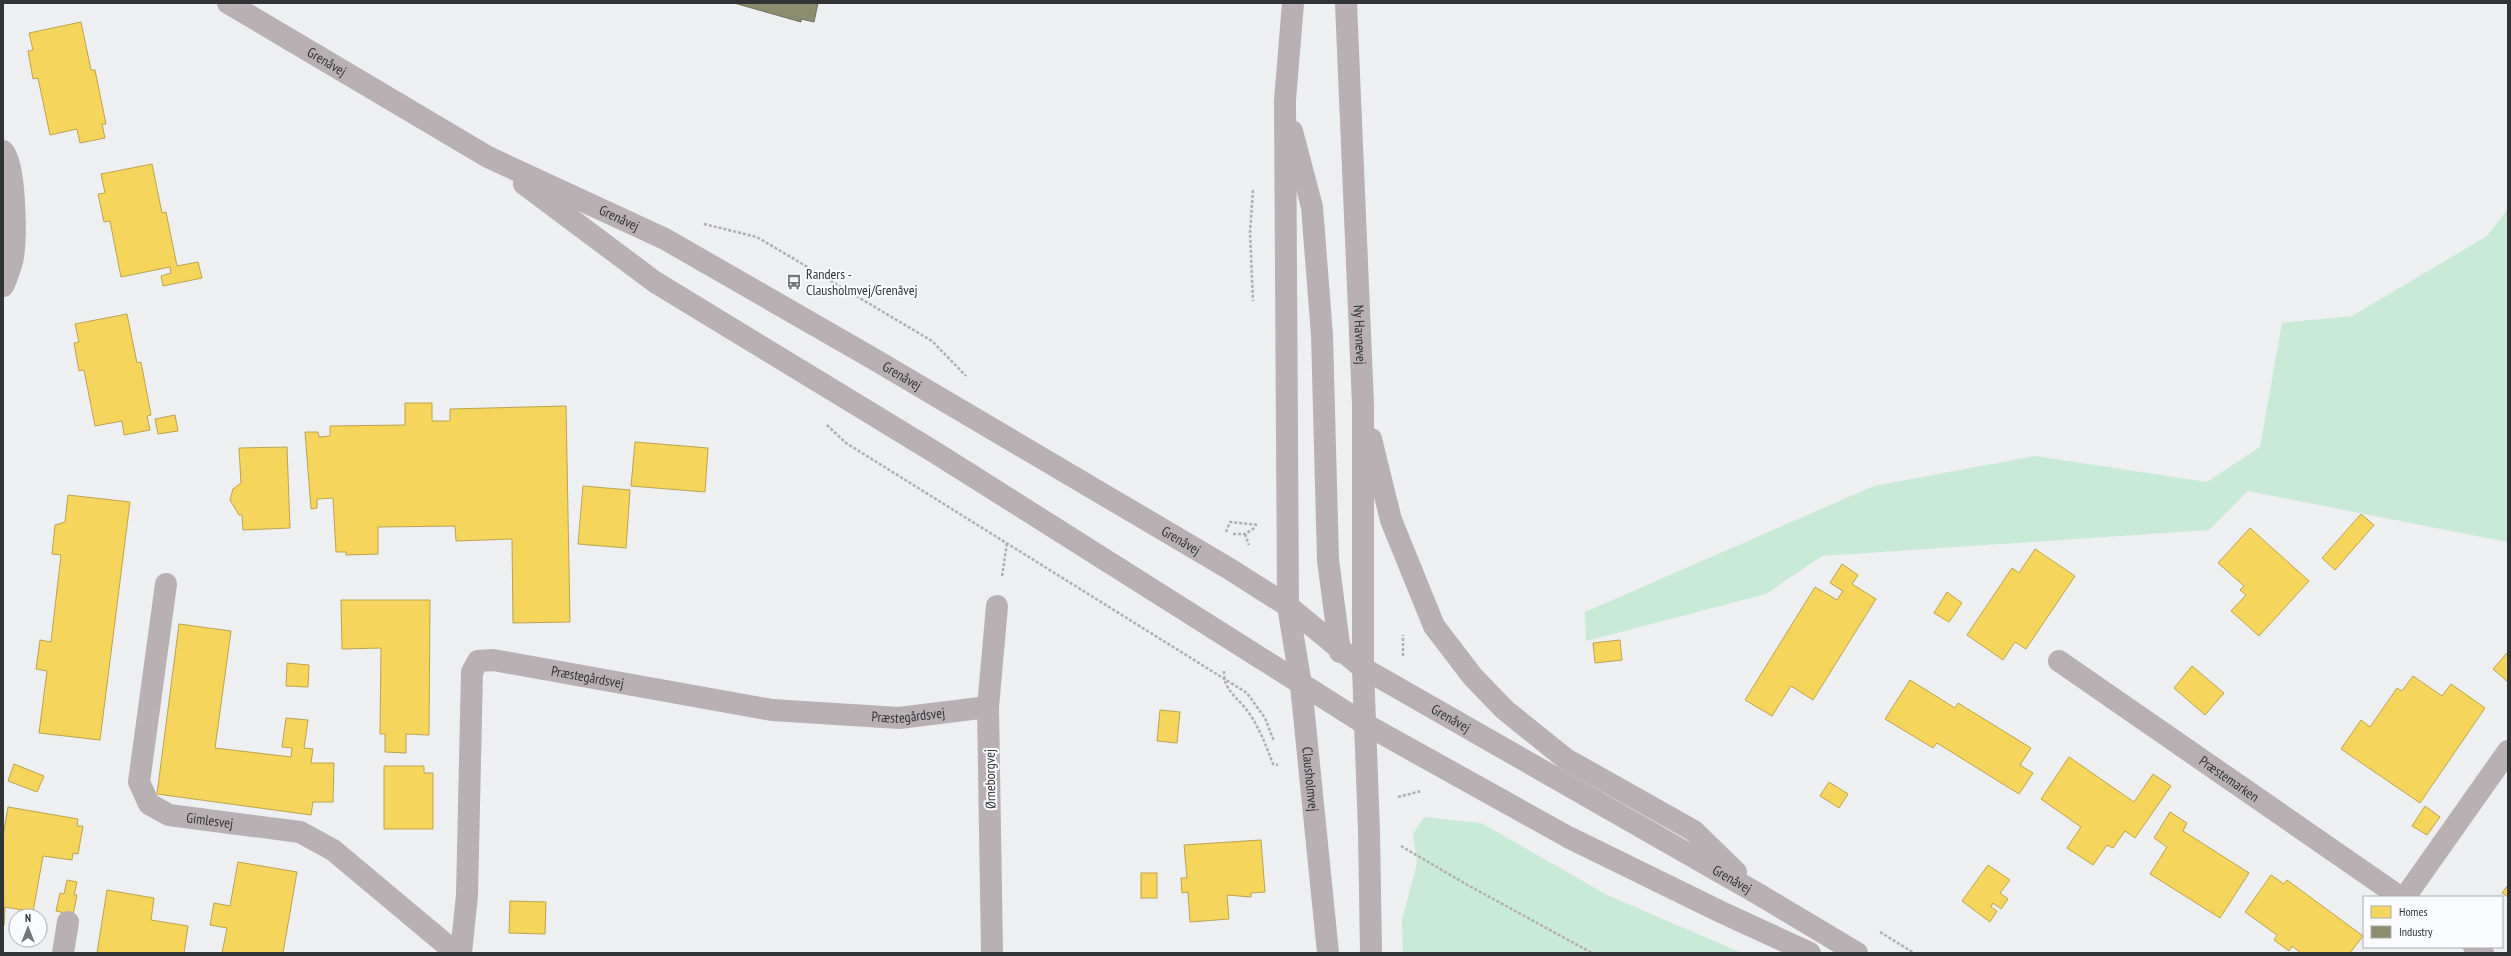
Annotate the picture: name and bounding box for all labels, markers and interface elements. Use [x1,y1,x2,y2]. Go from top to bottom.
street label: Grenåvej [304,43,350,80]
street label: Grenåvej [596,201,642,235]
place label: Randers - Clausholmvej/Grenåvej [806,265,918,299]
bus stop icon: Randers - Clausholmvej/Grenåvej [785,273,803,291]
street label: Ny Havnevej [1350,304,1370,365]
street label: Grenåvej [879,357,925,394]
street label: Grenåvej [1158,522,1204,559]
street label: Præstegårdsvej [550,662,625,692]
street label: Grenåvej [1428,700,1474,737]
street label: Præstegårdsvej [871,703,946,727]
street label: Clausholmvej [1298,746,1323,812]
street label: Ørneborgvej [980,749,1000,809]
street label: Præstemarken [2196,752,2263,806]
street label: Gimlesvej [185,808,234,832]
street label: Grenåvej [1709,861,1755,897]
legend [2363,896,2503,948]
text: Homes [2399,904,2427,919]
north arrow [8,908,48,948]
text: N [25,911,31,925]
text: Industry [2399,924,2433,939]

